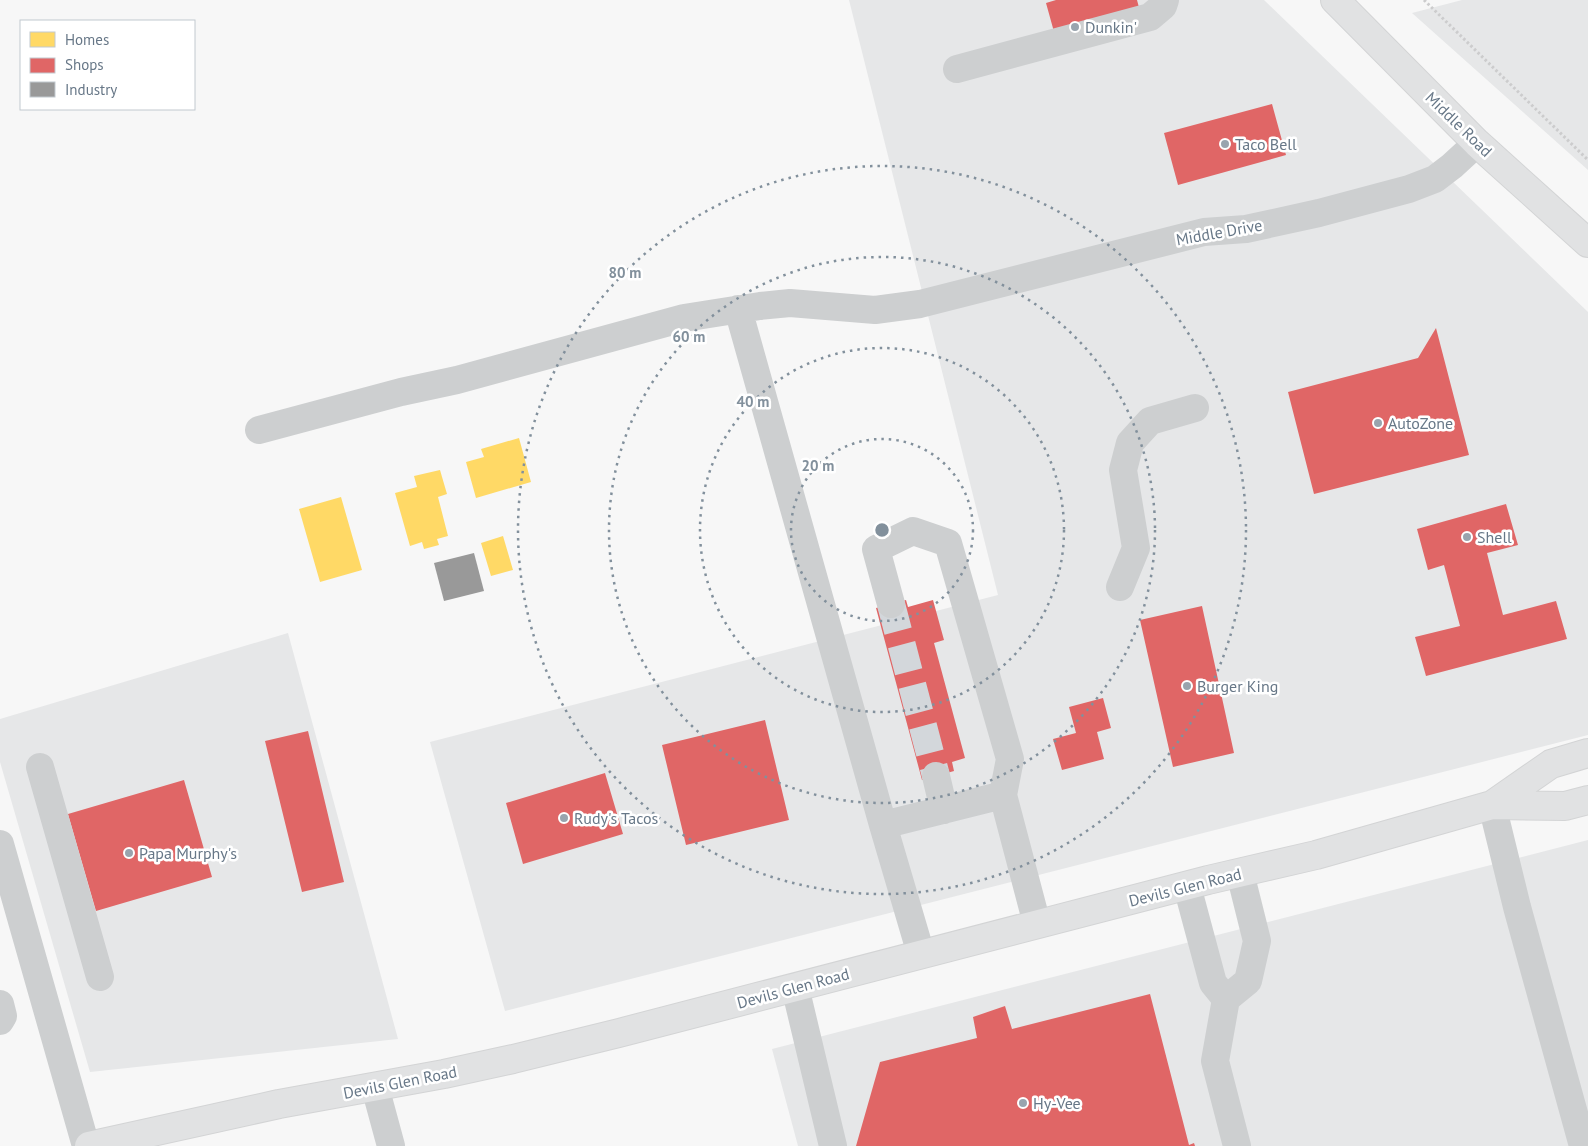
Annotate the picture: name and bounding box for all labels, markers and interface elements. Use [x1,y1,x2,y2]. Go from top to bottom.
place label: Dunkin' [1085,17,1137,37]
legend [20,20,195,110]
marker: Dunkin' [1069,21,1081,33]
text: Homes [65,30,109,49]
text: Shops [65,55,104,74]
text: Industry [65,80,117,99]
street label: Middle Road [1421,87,1497,161]
place label: Taco Bell [1235,134,1297,154]
marker: Taco Bell [1219,138,1231,150]
street label: Middle Drive [1174,215,1264,249]
text: 80 m [609,263,641,282]
text: 60 m [673,327,705,346]
text: 40 m [737,392,769,411]
place label: AutoZone [1388,413,1453,433]
marker: AutoZone [1372,417,1384,429]
text: 20 m [802,456,834,475]
centre of rings [873,521,891,539]
place label: Shell [1477,527,1512,547]
marker: Shell [1461,531,1473,543]
place label: Burger King [1197,676,1278,696]
marker: Burger King [1181,680,1193,692]
place label: Rudy's Tacos [574,808,659,828]
marker: Rudy's Tacos [558,812,570,824]
place label: Papa Murphy's [139,843,237,863]
marker: Papa Murphy's [123,847,135,859]
street label: Devils Glen Road [1127,863,1243,911]
street label: Devils Glen Road [735,963,851,1013]
street label: Devils Glen Road [341,1061,459,1103]
place label: Hy-Vee [1033,1093,1081,1113]
marker: Hy-Vee [1017,1097,1029,1109]

